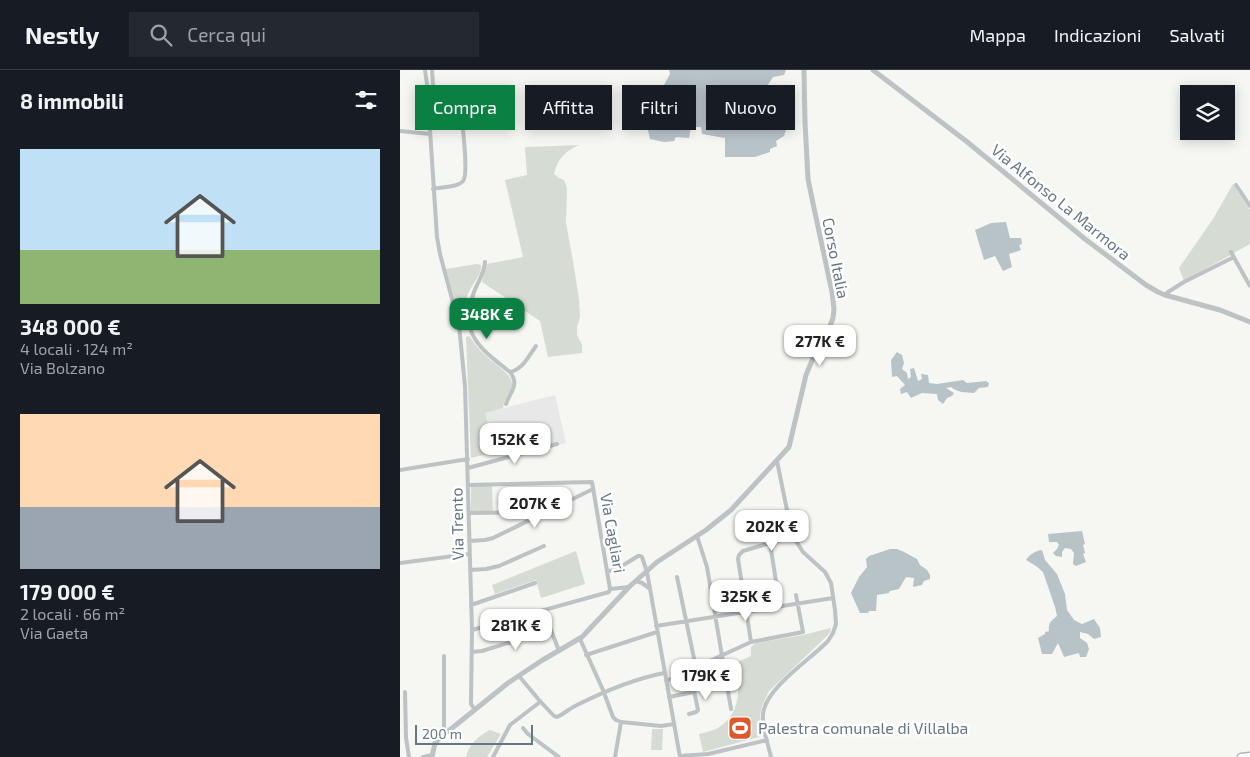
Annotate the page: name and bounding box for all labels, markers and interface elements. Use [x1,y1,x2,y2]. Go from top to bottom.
search box [129,12,479,57]
text: Nestly [25,20,99,49]
icon: search [147,21,175,49]
text: Cerca qui [187,23,266,46]
text: Mappa [970,24,1026,46]
text: Indicazioni [1054,24,1141,46]
text: Salvati [1169,24,1225,46]
chip: Compra [415,85,515,130]
chip: Affitta [525,85,612,130]
chip: Filtri [622,85,696,130]
chip: Nuovo [706,85,795,130]
map controls [1180,85,1235,140]
button: layers [1180,85,1235,140]
icon: filters [352,86,380,114]
text: 8 immobili [20,88,124,113]
street label: Via Alfonso La Marmora [988,140,1135,264]
icon: home [155,181,245,271]
street label: Corso Italia [819,216,854,300]
pin: 348K € [446,298,528,340]
text: 348K € [461,304,513,323]
text: 348 000 € [20,314,121,339]
pin: 277K € [779,324,861,367]
text: 277K € [795,331,845,350]
text: 4 locali · 124 m² [20,339,133,358]
text: Via Bolzano [20,358,105,377]
pin: 152K € [474,422,556,465]
text: 152K € [491,429,539,448]
icon: home [155,446,245,536]
pin: 207K € [494,486,576,529]
street label: Via Trento [446,487,467,561]
street label: Via Cagliari [597,491,630,574]
text: 207K € [509,493,561,512]
pin: 202K € [731,510,813,552]
text: 202K € [746,516,798,535]
text: 179 000 € [20,579,115,604]
pin: 325K € [705,580,787,622]
text: 325K € [721,586,771,605]
text: 2 locali · 66 m² [20,604,125,623]
pin: 281K € [475,608,557,651]
text: 281K € [491,615,541,634]
text: Via Gaeta [20,623,88,642]
pin: 179K € [665,658,747,701]
text: 179K € [682,665,730,684]
sports icon: Palestra comunale di Villalba [727,715,753,741]
place label: Palestra comunale di Villalba [758,718,968,737]
scale bar [415,722,532,745]
text: 200 m [422,725,462,742]

